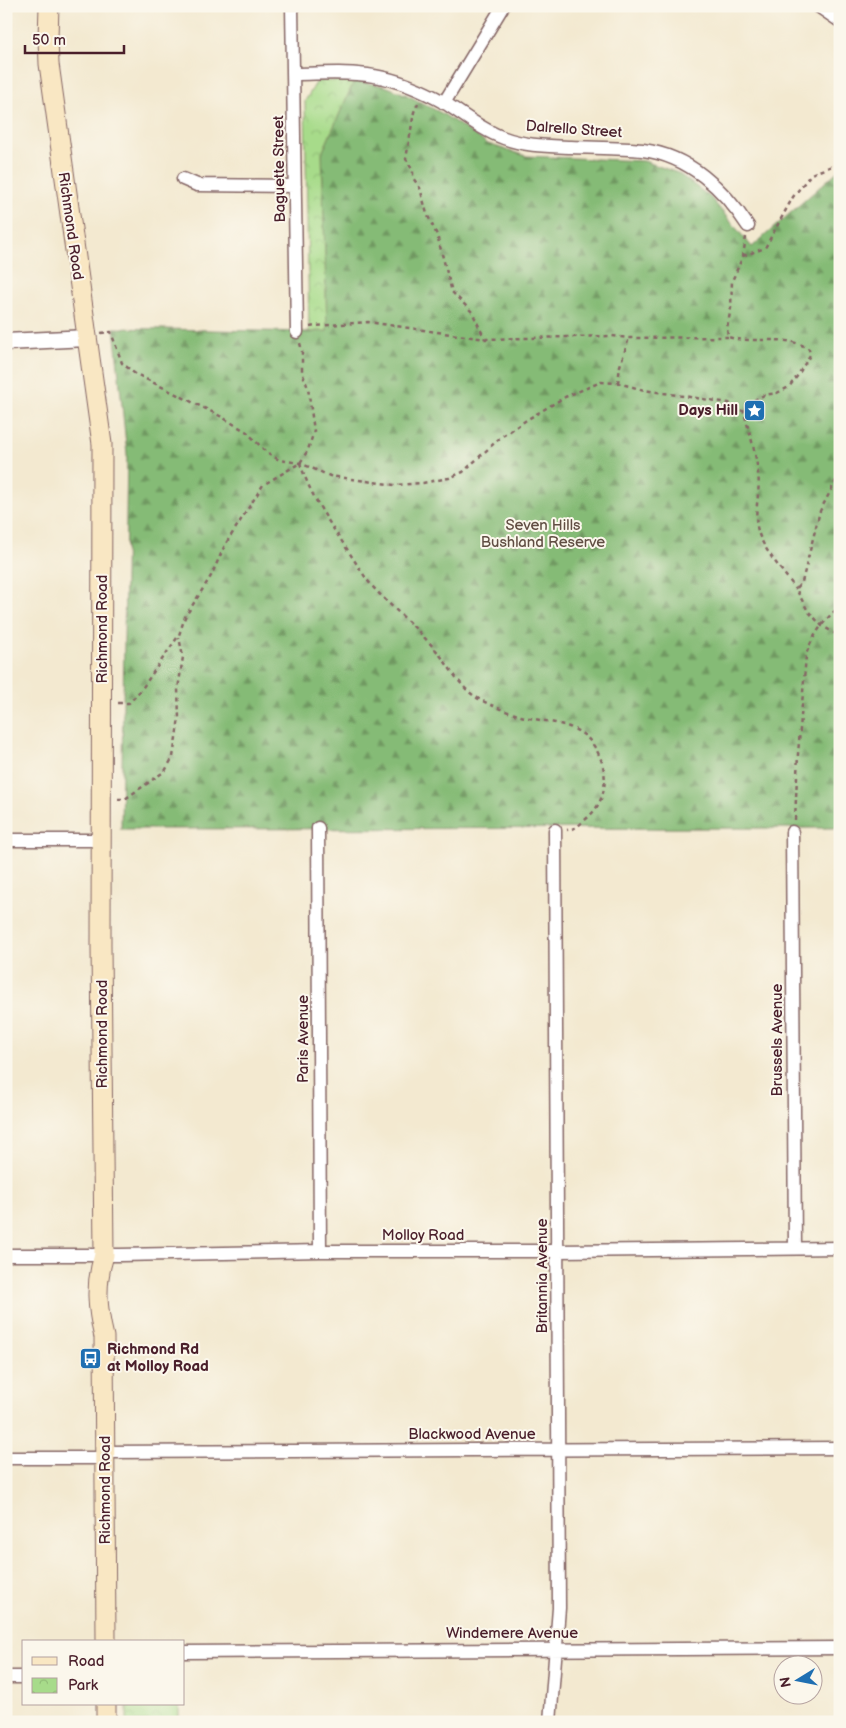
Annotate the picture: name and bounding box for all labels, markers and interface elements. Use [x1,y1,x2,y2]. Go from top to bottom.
scale bar [25,22,124,54]
text: 50 m [32,31,66,50]
street label: Baguette Street [269,115,290,223]
street label: Dalrello Street [525,117,623,142]
street label: Richmond Road [54,171,87,281]
place icon: Days Hill [742,398,766,422]
place label: Days Hill [678,401,738,420]
park label: Seven Hills Bushland Reserve [481,516,605,552]
street label: Richmond Road [93,575,112,683]
street label: Richmond Road [93,980,112,1088]
street label: Brussels Avenue [768,983,787,1096]
street label: Paris Avenue [294,995,313,1083]
street label: Britannia Avenue [533,1218,552,1334]
street label: Molloy Road [382,1226,464,1245]
place label: Richmond Rd at Molloy Road [107,1340,209,1376]
bus stop icon: Richmond Rd at Molloy Road [79,1346,103,1370]
street label: Blackwood Avenue [408,1425,536,1444]
street label: Richmond Road [96,1436,115,1544]
street label: Windemere Avenue [446,1624,578,1643]
legend [22,1640,185,1706]
text: Road [68,1652,104,1671]
north arrow [774,1656,824,1706]
text: Park [68,1676,99,1695]
text: N [776,1676,795,1689]

